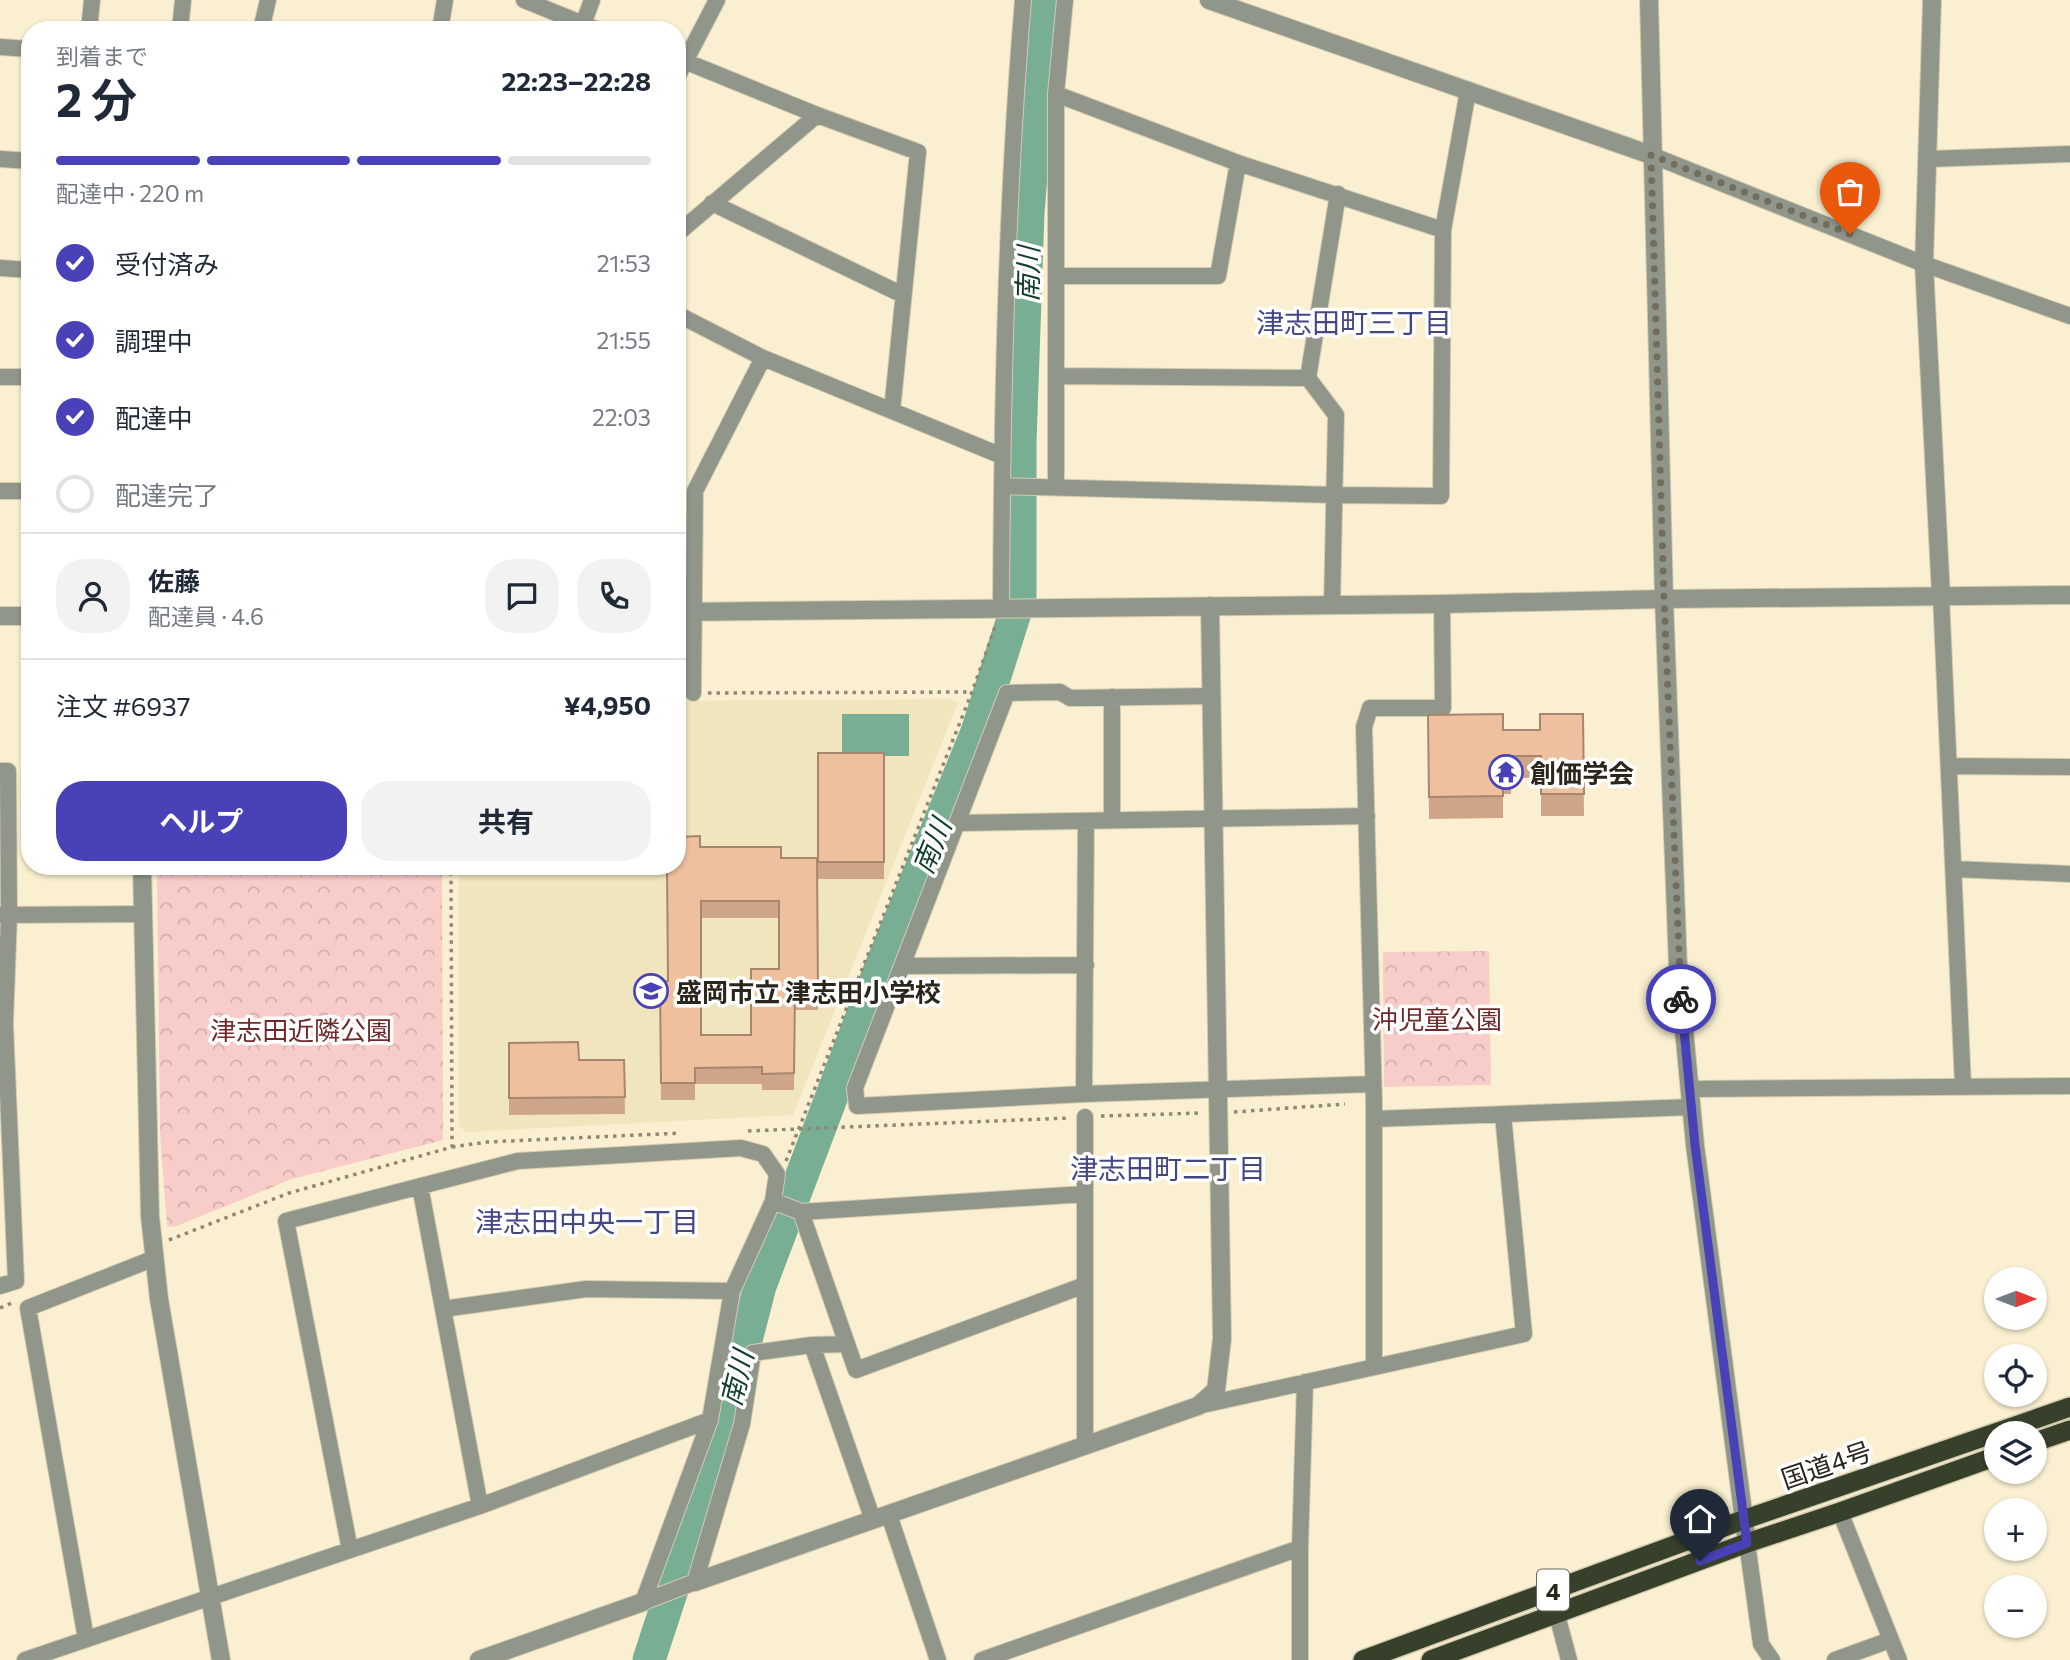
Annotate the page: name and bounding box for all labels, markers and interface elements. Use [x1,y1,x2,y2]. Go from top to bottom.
text: 到着まで [56,42,148,70]
text: 22:23–22:28 [501,65,651,96]
text: 2 分 [56,70,137,126]
pin [1820,162,1880,234]
icon: bag [1831,173,1869,211]
text: 配達中 · 220 m [56,179,204,207]
water label: 南川 [1010,243,1045,302]
icon: check [56,244,94,282]
text: 受付済み [115,248,219,279]
text: 21:53 [597,249,651,277]
district label: 津志田町三丁目 [1256,305,1452,339]
icon: check [56,321,94,359]
text: 調理中 [115,325,193,356]
text: 21:55 [597,326,651,354]
icon: check [56,398,94,436]
text: 配達中 [115,402,193,433]
text: 22:03 [592,403,651,431]
text: 配達完了 [115,479,219,510]
button: person [56,559,130,633]
button: chat [485,559,559,633]
button: phone [577,559,651,633]
text: 佐藤 [148,565,200,596]
text: 配達員 · 4.6 [148,602,264,630]
text: ¥4,950 [564,689,651,720]
text: 注文 #6937 [56,690,190,721]
temple icon: 創価学会 [1487,753,1525,791]
place label: 創価学会 [1530,757,1634,788]
button: ヘルプ [56,781,347,861]
button: 共有 [361,781,651,861]
water label: 南川 [905,811,958,878]
courier [1646,964,1716,1034]
school or university icon: 盛岡市立 津志田小学校 [632,972,670,1010]
place label: 盛岡市立 津志田小学校 [676,976,941,1007]
icon: bike [1662,980,1700,1018]
park label: 沖児童公園 [1372,1003,1502,1034]
park label: 津志田近隣公園 [210,1014,392,1045]
district label: 津志田町二丁目 [1070,1151,1266,1185]
district label: 津志田中央一丁目 [475,1204,699,1238]
north arrow [1984,1267,2048,1330]
map controls [1984,1267,2047,1638]
water label: 南川 [713,1344,760,1409]
button: locate [1984,1344,2047,1407]
button: layers [1984,1421,2047,1484]
street label: 国道4号 [1777,1434,1875,1494]
pin [1670,1489,1730,1561]
button: + [1984,1498,2047,1561]
icon: home [1681,1500,1719,1538]
road number: 4 [1537,1570,1569,1610]
button: − [1984,1575,2047,1638]

